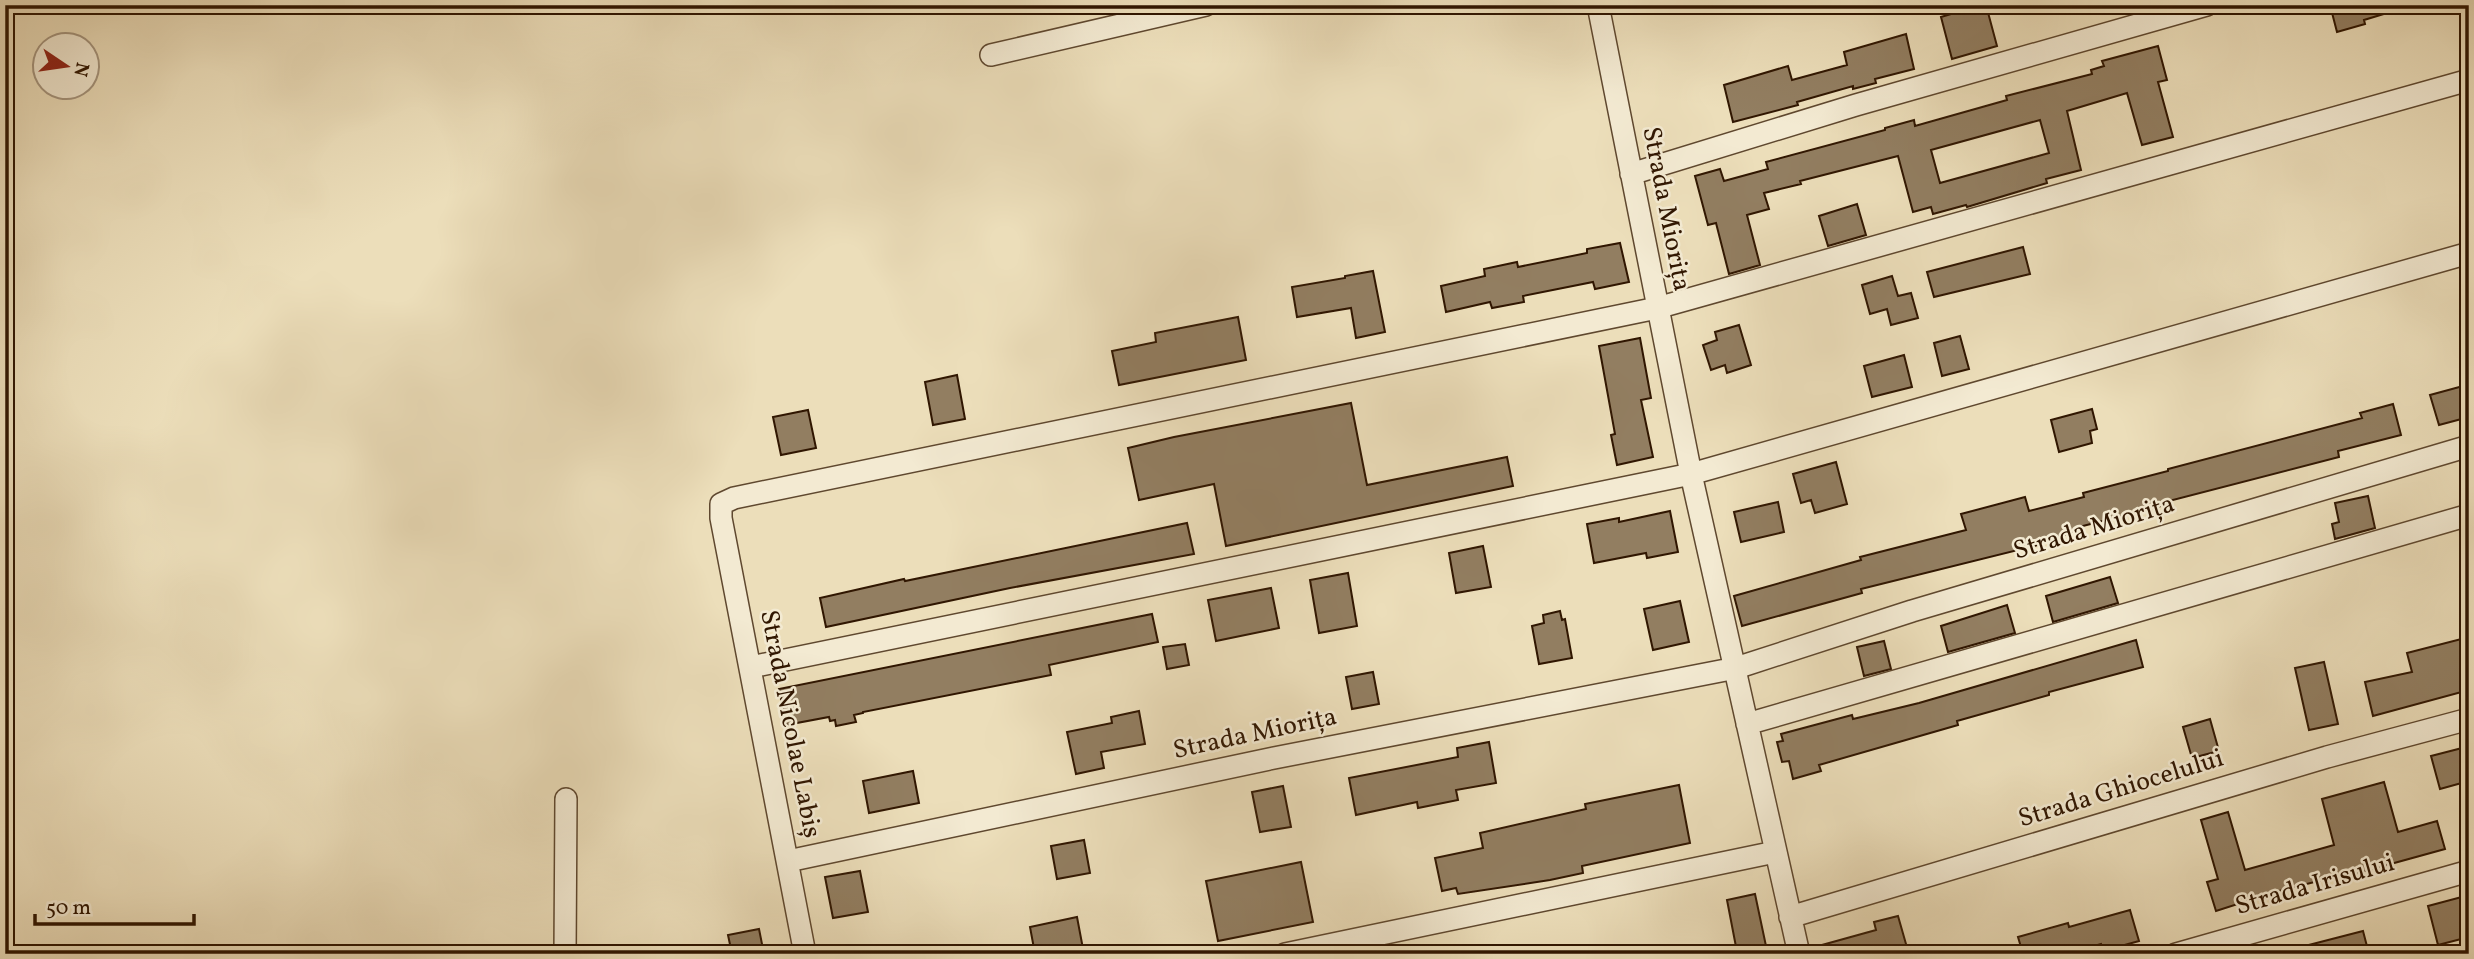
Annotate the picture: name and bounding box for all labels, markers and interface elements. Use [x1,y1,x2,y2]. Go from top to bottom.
north arrow [32,32,102,102]
text: N [66,60,95,79]
street label: Strada Miorița [1632,124,1700,294]
street label: Strada Miorița [2009,486,2179,570]
street label: Strada Nicolae Labiș [750,607,830,841]
street label: Strada Miorița [1170,699,1340,769]
street label: Strada Ghiocelului [2014,741,2228,837]
street label: Strada Irisului [2231,845,2399,925]
scale bar [35,882,194,926]
text: 50 m [46,894,91,923]

